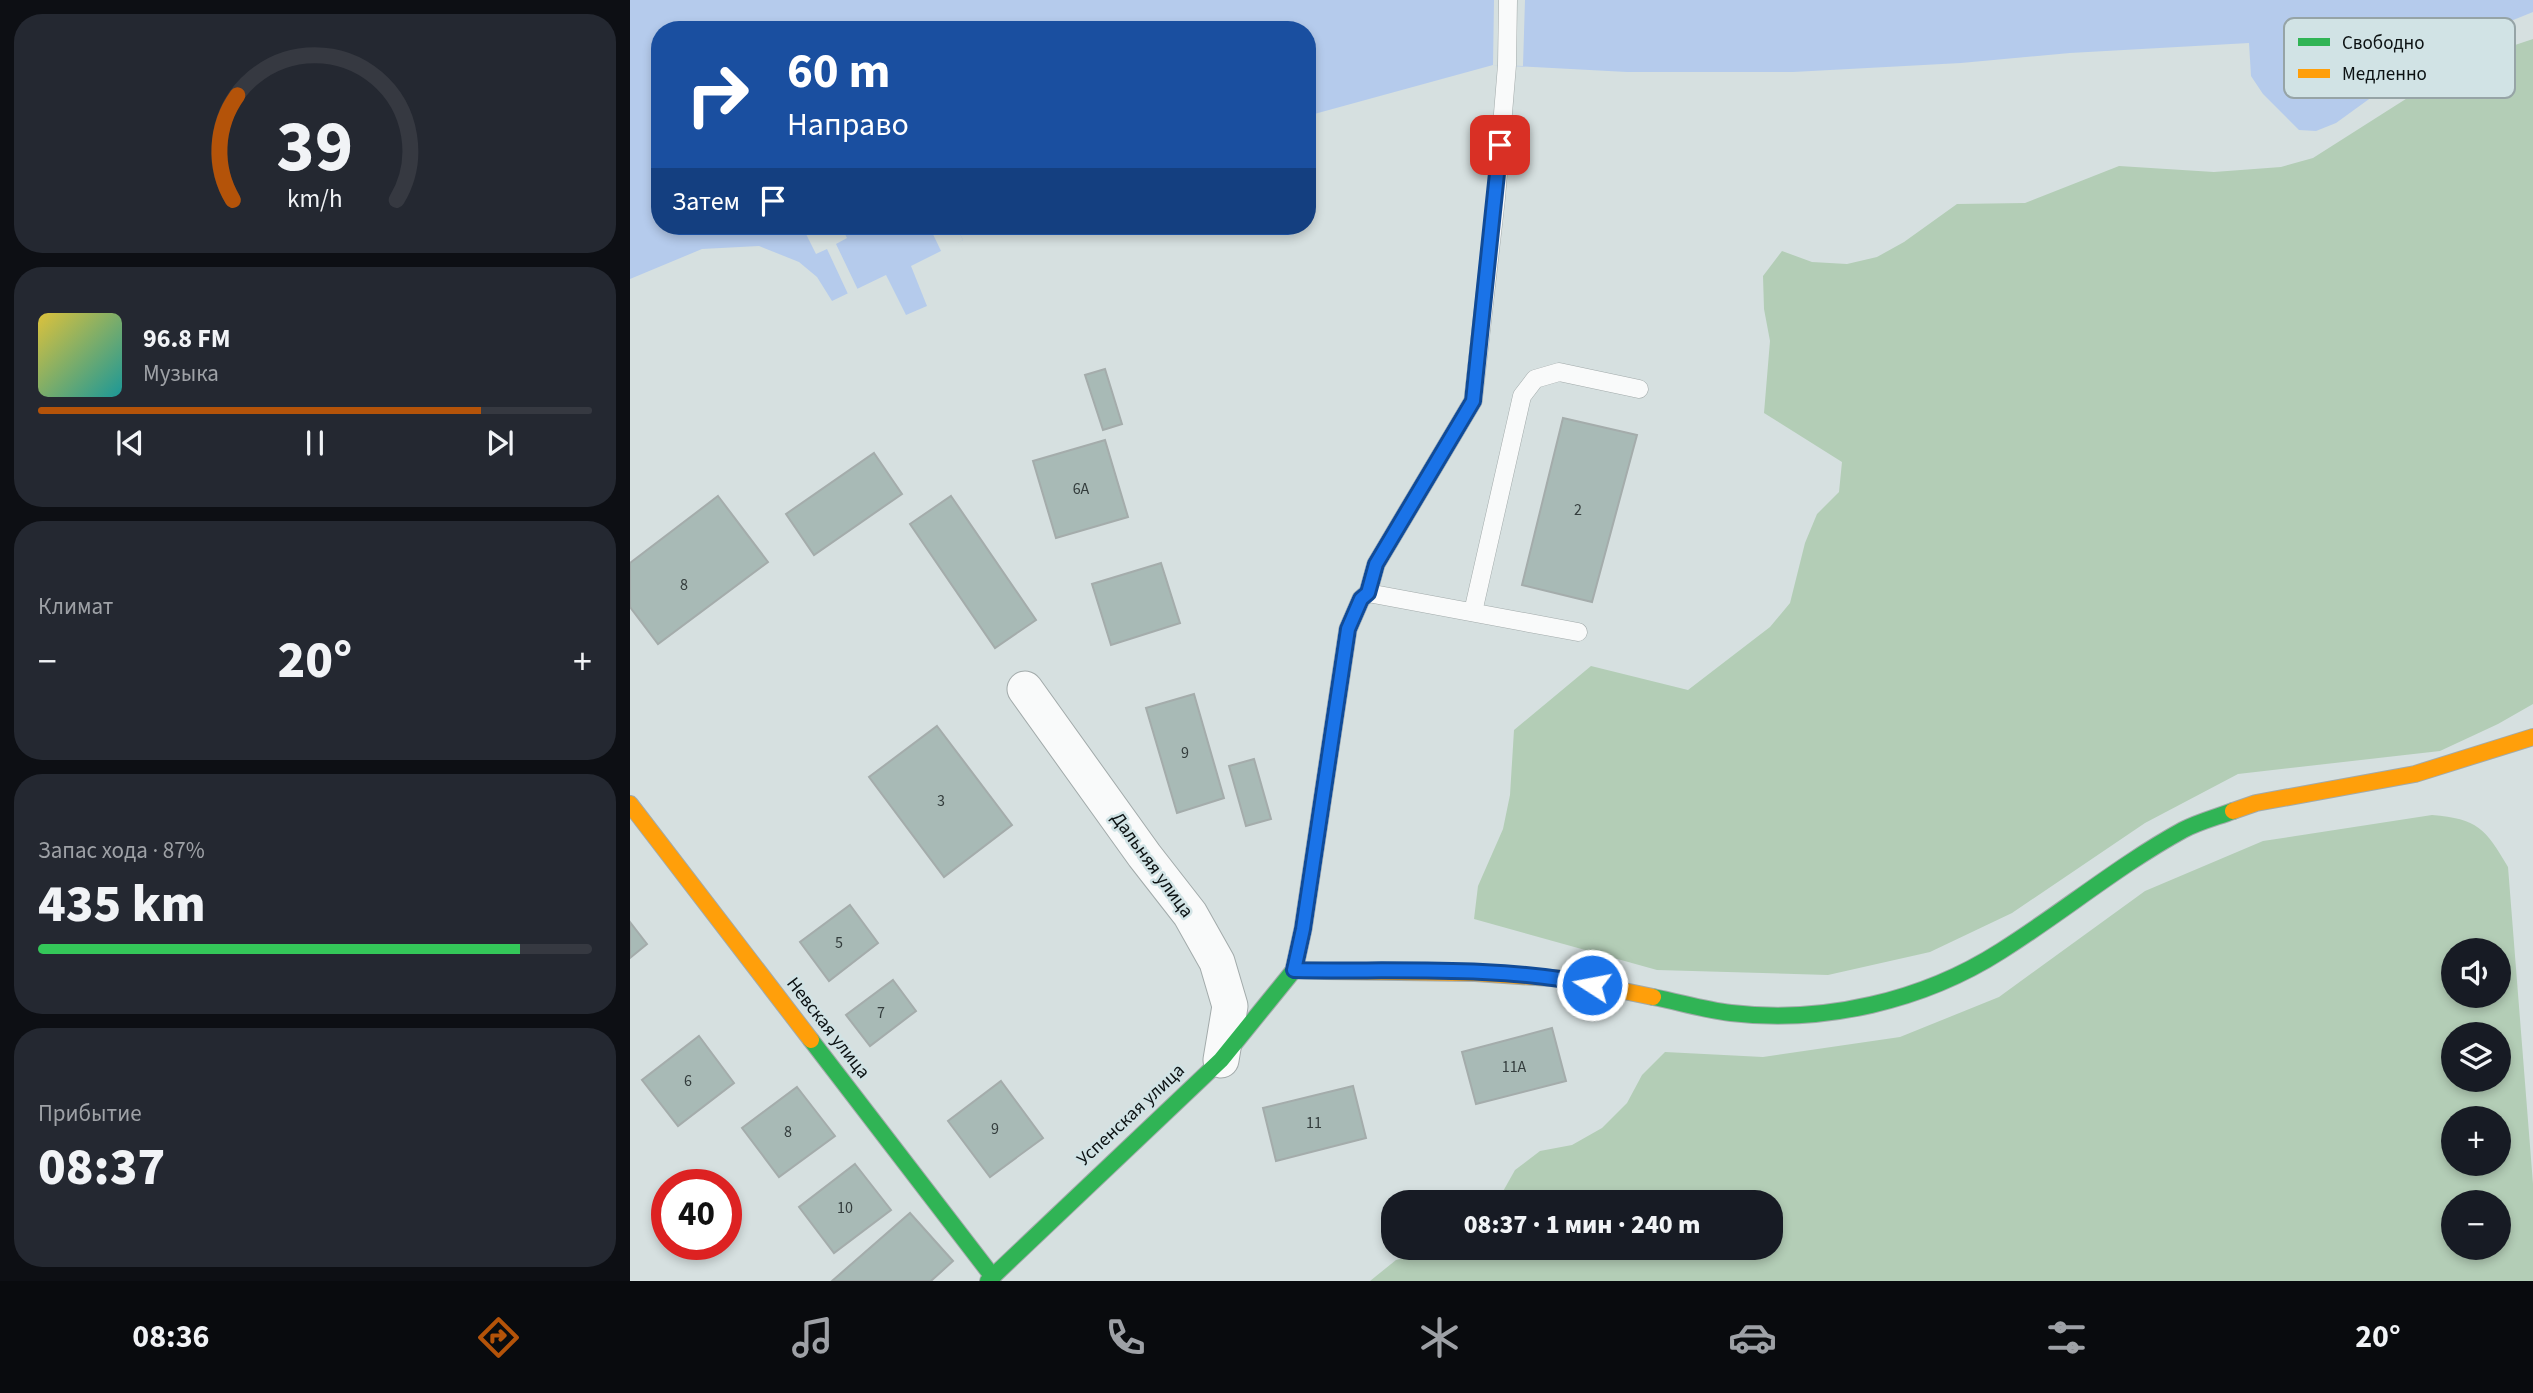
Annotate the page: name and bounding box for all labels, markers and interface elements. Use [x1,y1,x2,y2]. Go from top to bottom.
legend [2284,18,2515,98]
text: Свободно [2342,30,2425,57]
text: 60 m [787,37,891,107]
icon: right [672,49,763,140]
text: Медленно [2342,61,2427,88]
text: 39 [277,95,353,199]
text: Направо [787,102,909,148]
pin [1470,115,1530,175]
icon: arrive [1481,126,1519,164]
text: km/h [287,181,343,217]
icon: arrive [754,182,792,220]
text: Затем [672,183,740,220]
text: 96.8 FM [143,320,231,357]
text: Музыка [143,357,219,390]
icon: previous [111,424,149,462]
icon: pause [296,424,334,462]
icon: next [481,424,519,462]
house number: 6А [1073,478,1090,500]
house number: 2 [1574,499,1582,521]
house number: 8 [680,574,688,596]
text: Климат [38,590,113,623]
text: 20° [278,624,352,698]
text: − [38,635,57,689]
text: + [573,635,592,689]
house number: 9 [1181,742,1189,764]
house number: 3 [937,790,945,812]
street label: Дальняя улица [1104,806,1200,924]
text: Запас хода · 87% [38,834,205,867]
text: 435 km [38,868,206,942]
house number: 5 [835,932,843,954]
map controls [2441,938,2511,1260]
button: sound [2441,938,2511,1008]
position arrow [1555,948,1629,1022]
street label: Невская улица [780,971,876,1085]
house number: 7 [877,1002,885,1024]
button: layers [2441,1022,2511,1092]
house number: 11А [1502,1056,1527,1078]
street label: Успенская улица [1071,1058,1191,1172]
house number: 6 [684,1070,692,1092]
text: Прибытие [38,1097,142,1130]
button: + [2441,1106,2511,1176]
house number: 11 [1306,1112,1322,1134]
house number: 9 [991,1118,999,1140]
house number: 8 [784,1121,792,1143]
text: 08:37 [38,1131,165,1205]
speed limit sign: 40 [651,1169,742,1260]
button: − [2441,1190,2511,1260]
house number: 10 [837,1197,853,1219]
text: 08:37 · 1 мин · 240 m [1464,1206,1700,1243]
icon: directions [474,1313,523,1362]
icon: music [788,1313,837,1362]
icon: phone [1101,1313,1150,1362]
icon: climate [1415,1313,1464,1362]
icon: car [1728,1313,1777,1362]
icon: filters [2042,1313,2091,1362]
text: 08:36 [132,1314,209,1360]
text: 20° [2355,1314,2401,1360]

